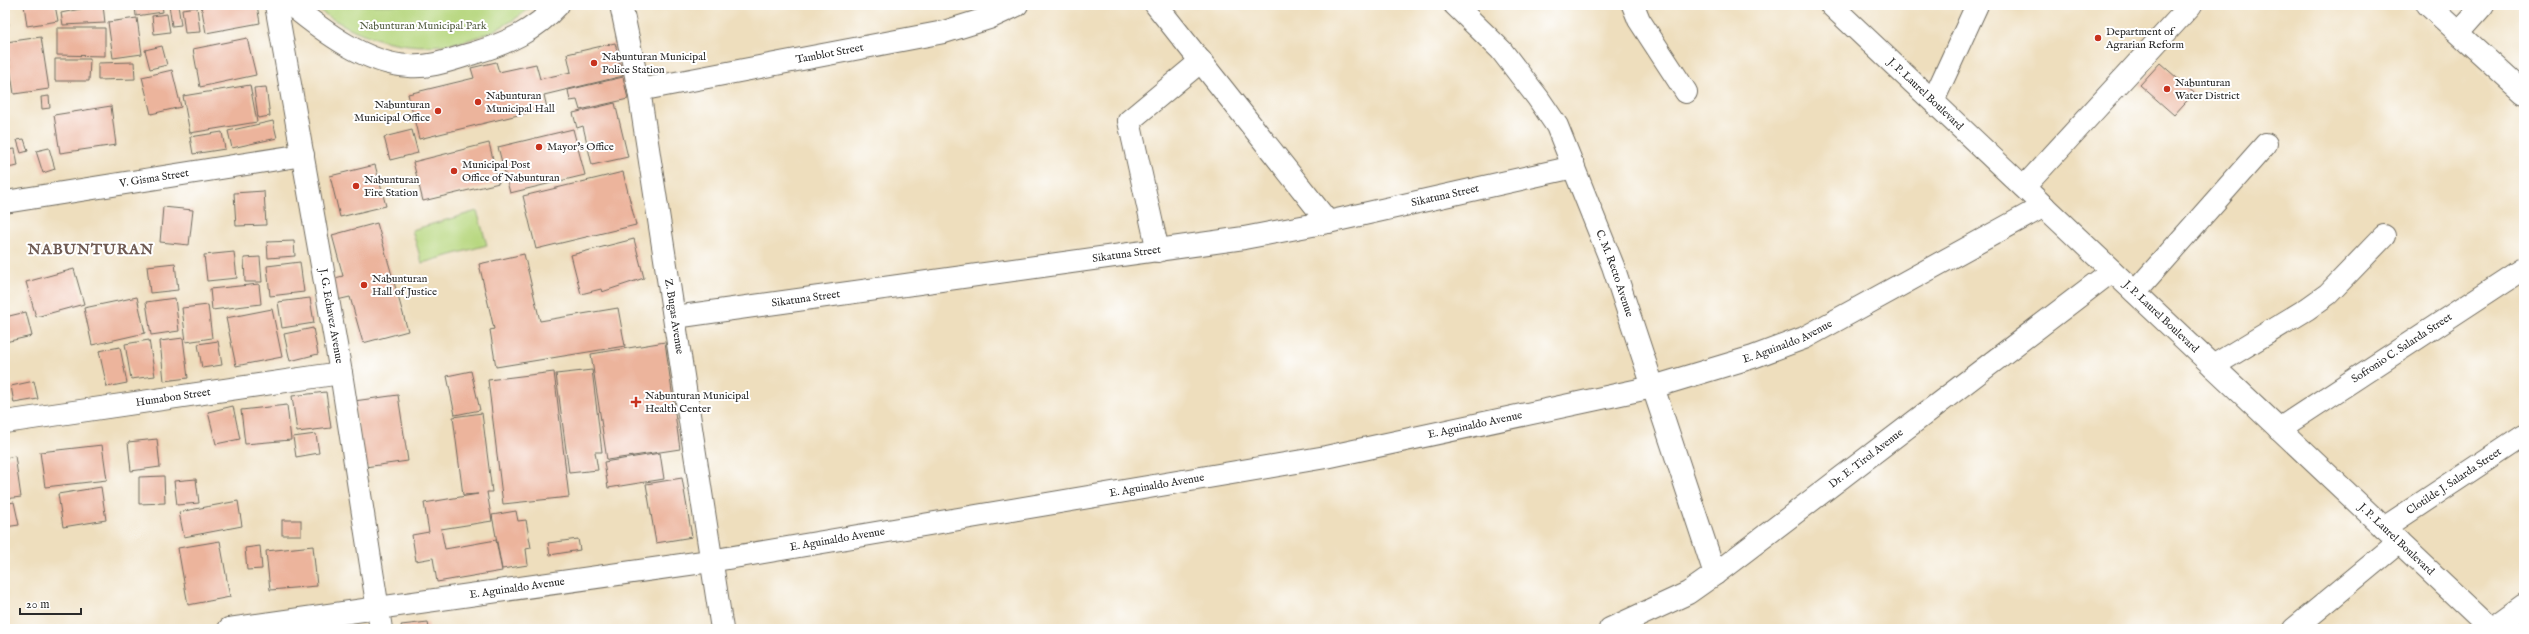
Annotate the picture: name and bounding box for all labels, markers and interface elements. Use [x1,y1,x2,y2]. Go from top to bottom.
park label: Nabunturan Municipal Park [359,19,487,33]
place label: Department of Agrarian Reform [2105,25,2184,52]
marker: Department of Agrarian Reform [2093,33,2103,43]
street label: Tamblot Street [795,40,865,67]
place label: Nabunturan Municipal Police Station [602,50,706,77]
street label: J. P. Laurel Boulevard [1883,54,1966,133]
marker: Nabunturan Municipal Police Station [589,58,599,68]
place label: Nabunturan Water District [2175,76,2240,103]
marker: Nabunturan Water District [2162,84,2172,94]
place label: Nabunturan Municipal Hall [486,89,555,116]
marker: Nabunturan Municipal Hall [473,97,483,107]
place label: Nabunturan Municipal Office [354,98,430,125]
marker: Nabunturan Municipal Office [433,106,443,116]
place label: Mayor's Office [547,140,614,154]
marker: Mayor's Office [534,142,544,152]
place label: Municipal Post Office of Nabunturan [462,158,560,185]
street label: V. Gisma Street [118,166,190,191]
marker: Municipal Post Office of Nabunturan [449,166,459,176]
place label: Nabunturan Fire Station [364,173,420,200]
marker: Nabunturan Fire Station [351,181,361,191]
street label: Sikatuna Street [1410,181,1481,210]
street label: C. M. Recto Avenue [1592,228,1636,319]
district label: NABUNTURAN [27,240,154,259]
street label: Sikatuna Street [1091,243,1162,266]
street label: J. G. Echavez Avenue [315,266,346,365]
place label: Nabunturan Hall of Justice [372,272,437,299]
street label: J. P. Laurel Boulevard [2119,276,2202,356]
street label: Z. Bugas Avenue [661,278,687,355]
marker: Nabunturan Hall of Justice [359,280,369,290]
street label: Sikatuna Street [771,287,841,311]
street label: Sofronio C. Salarda Street [2349,310,2455,386]
street label: E. Aguinaldo Avenue [1741,317,1835,367]
street label: Humabon Street [135,385,212,410]
place label: Nabunturan Municipal Health Center [645,389,749,416]
marker: Nabunturan Municipal Health Center [630,396,642,408]
street label: E. Aguinaldo Avenue [1427,408,1524,442]
street label: Dr. E. Tirol Avenue [1826,426,1906,492]
street label: Clotilde J. Salarda Street [2404,445,2504,518]
street label: E. Aguinaldo Avenue [1108,471,1205,500]
street label: J. P. Laurel Boulevard [2354,499,2437,579]
street label: E. Aguinaldo Avenue [789,525,886,554]
street label: E. Aguinaldo Avenue [469,575,566,602]
scale bar [20,590,81,616]
text: 20 m [26,597,49,612]

